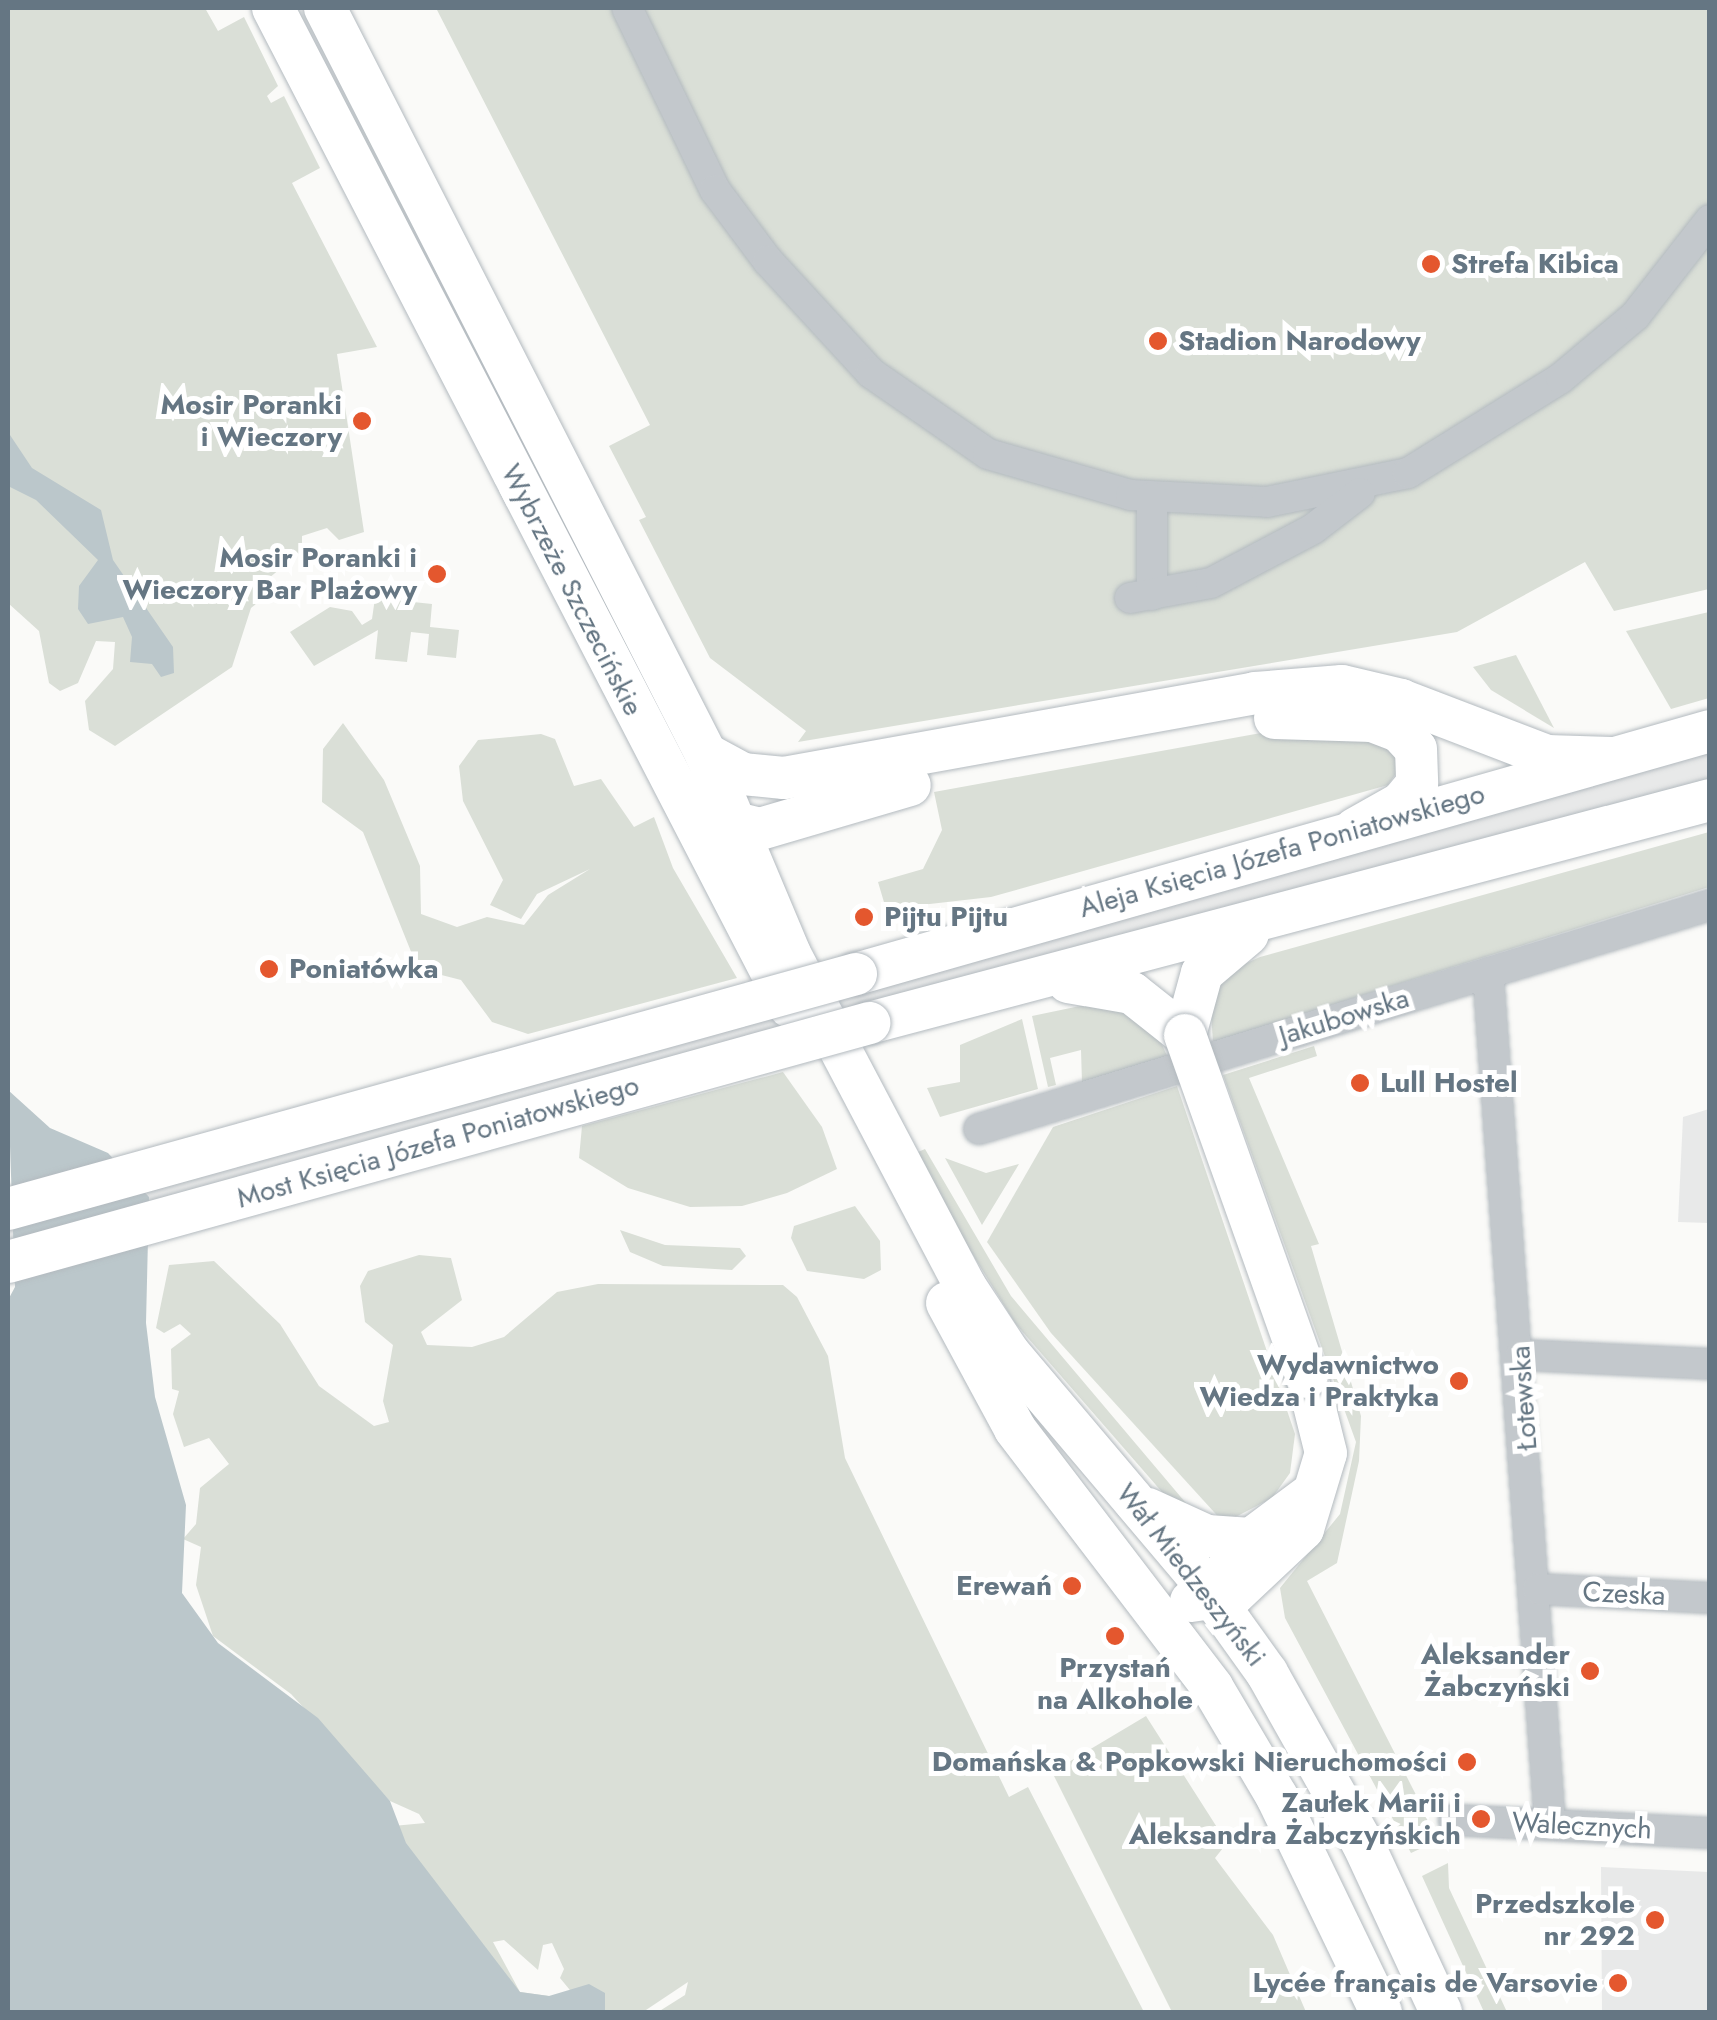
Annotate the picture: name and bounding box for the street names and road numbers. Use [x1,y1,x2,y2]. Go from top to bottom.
street label: Wybrzeże Szczecińskie [494,459,650,721]
street label: Aleja Księcia Józefa Poniatowskiego [1075,777,1489,925]
street label: Jakubowska [1275,981,1413,1053]
street label: Most Księcia Józefa Poniatowskiego [233,1068,643,1216]
street label: Łotewska [1504,1345,1544,1451]
street label: Wał Miedzeszyński [1109,1477,1273,1673]
street label: Czeska [1582,1575,1666,1613]
street label: Walecznych [1511,1806,1653,1846]

